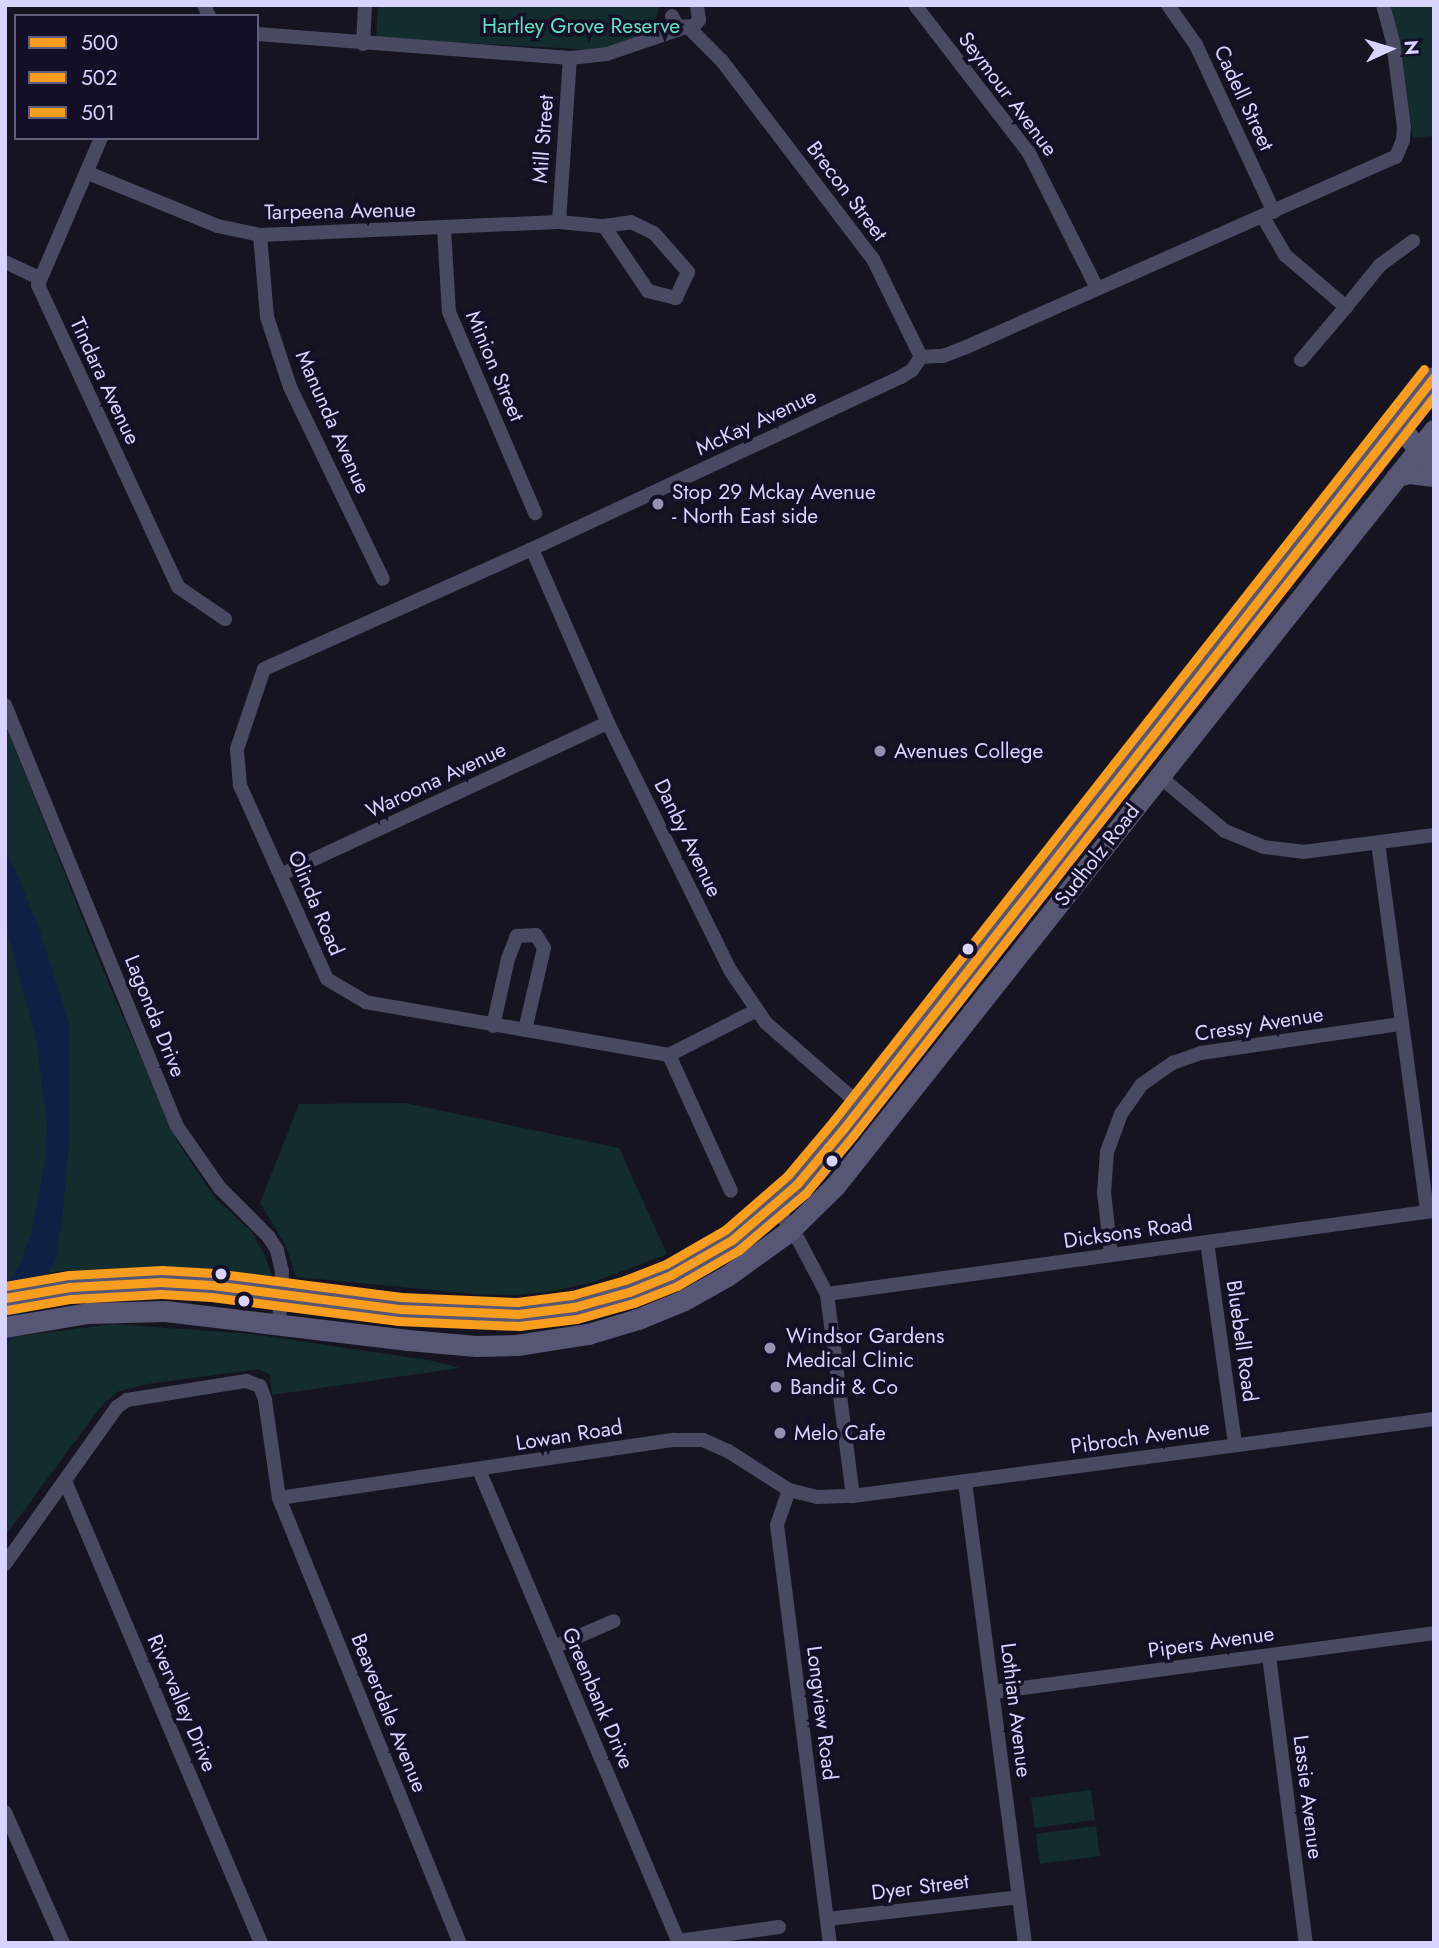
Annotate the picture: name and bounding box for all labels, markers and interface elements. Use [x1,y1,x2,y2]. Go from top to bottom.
park label: Hartley Grove Reserve [482,13,680,39]
legend [14,14,259,140]
north arrow [1355,14,1425,84]
street label: Seymour Avenue [953,27,1063,161]
text: 500 [81,28,118,58]
text: N [1397,39,1425,56]
street label: Cadell Street [1209,41,1279,155]
text: 502 [81,63,117,93]
street label: Mill Street [527,94,559,184]
text: 501 [81,98,115,128]
street label: Brecon Street [801,136,893,246]
street label: Tarpeena Avenue [264,197,416,225]
street label: Minion Street [460,307,530,425]
street label: Tindara Avenue [65,313,145,449]
street label: Manunda Avenue [290,347,376,497]
street label: McKay Avenue [692,383,820,461]
place label: Stop 29 Mckay Avenue - North East side [672,479,876,529]
marker: Stop 29 Mckay Avenue - North East side [650,496,666,512]
street label: Waroona Avenue [362,737,510,823]
place label: Avenues College [894,738,1043,764]
marker: Avenues College [872,743,888,759]
street label: Danby Avenue [649,775,727,901]
street label: Sudholz Road [1049,799,1145,911]
street label: Olinda Road [283,847,349,959]
unlabelled marker [961,942,975,956]
street label: Lagonda Drive [119,951,191,1081]
street label: Cressy Avenue [1193,1001,1325,1047]
unlabelled marker [825,1154,839,1168]
street label: Dicksons Road [1062,1210,1194,1254]
unlabelled marker [214,1267,228,1281]
street label: Bluebell Road [1221,1279,1263,1403]
unlabelled marker [237,1294,251,1308]
place label: Windsor Gardens Medical Clinic [786,1323,945,1373]
marker: Windsor Gardens Medical Clinic [760,1338,780,1358]
place label: Bandit & Co [790,1374,898,1400]
marker: Bandit & Co [768,1379,784,1395]
street label: Lowan Road [514,1414,624,1456]
street label: Pibroch Avenue [1069,1415,1211,1459]
place label: Melo Cafe [794,1420,886,1446]
marker: Melo Cafe [772,1425,788,1441]
street label: Pipers Avenue [1146,1621,1276,1663]
street label: Greenbank Drive [557,1624,639,1772]
street label: Beaverdale Avenue [346,1630,432,1796]
street label: Rivervalley Drive [142,1631,222,1775]
street label: Lothian Avenue [995,1641,1037,1779]
street label: Longview Road [801,1644,843,1782]
street label: Lassie Avenue [1288,1734,1328,1860]
street label: Dyer Street [870,1869,970,1905]

